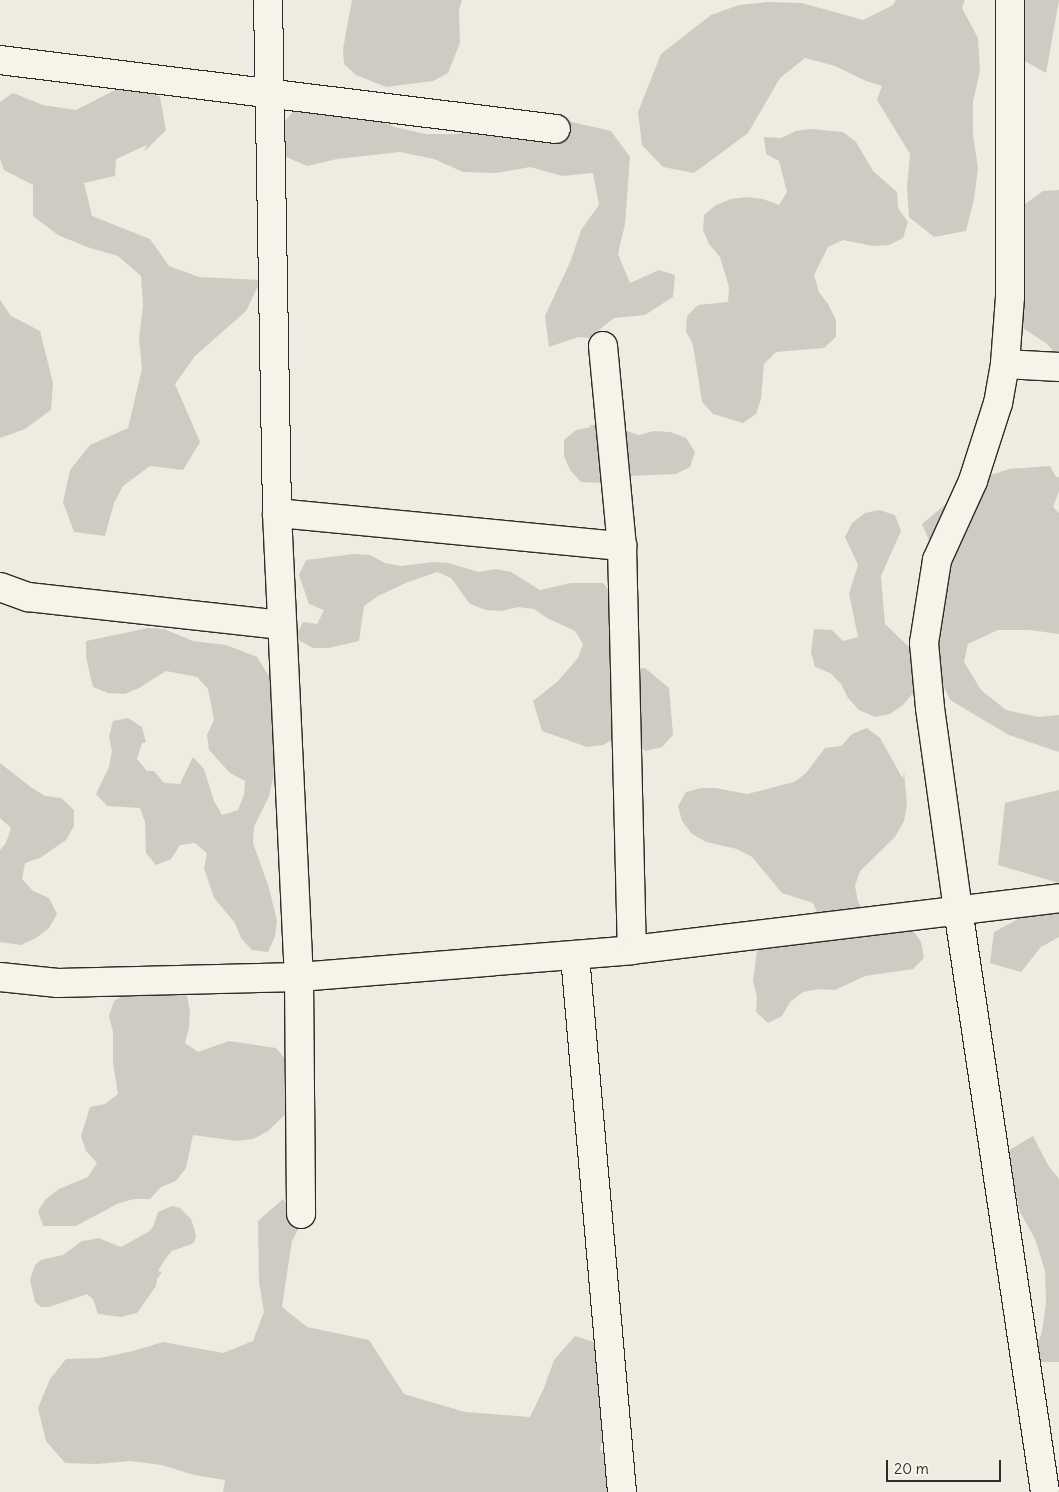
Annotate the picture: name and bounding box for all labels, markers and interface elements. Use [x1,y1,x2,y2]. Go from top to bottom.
scale bar [889,1450,1004,1482]
text: 20 m [894,1459,929,1478]

